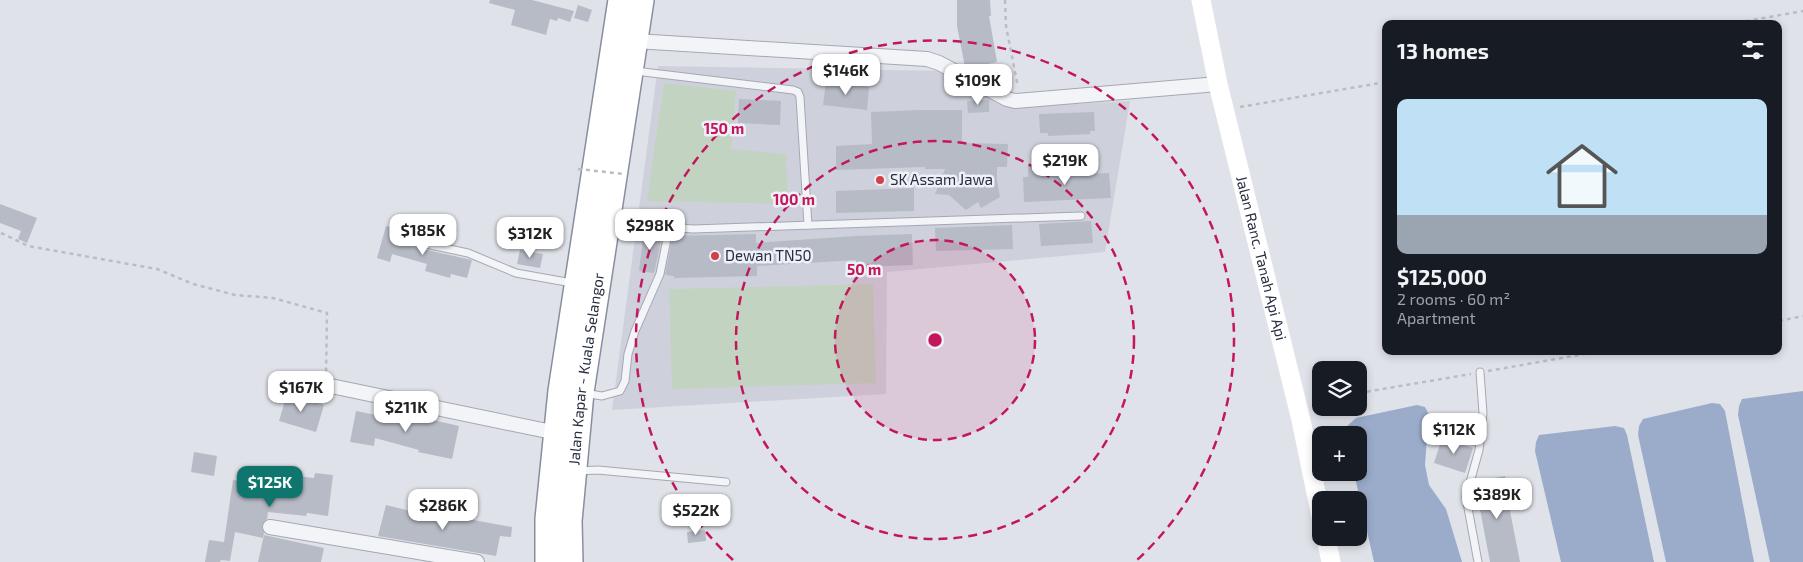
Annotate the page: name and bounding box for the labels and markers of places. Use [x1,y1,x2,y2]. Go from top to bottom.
pin: $146K [811,54,881,96]
pin: $109K [943,64,1013,106]
pin: $219K [1030,144,1100,186]
place label: SK Assam Jawa [890,170,993,188]
marker: SK Assam Jawa [874,174,886,186]
pin: $298K [615,208,685,251]
pin: $185K [388,214,458,256]
pin: $312K [495,216,565,259]
place label: Dewan TN50 [725,246,812,264]
marker: Dewan TN50 [709,250,721,262]
centre of rings [926,331,944,349]
pin: $167K [266,370,336,413]
pin: $211K [371,390,441,433]
pin: $112K [1419,412,1489,455]
pin: $125K [235,466,305,508]
pin: $389K [1462,478,1532,520]
pin: $286K [408,488,478,531]
pin: $522K [661,494,731,536]

